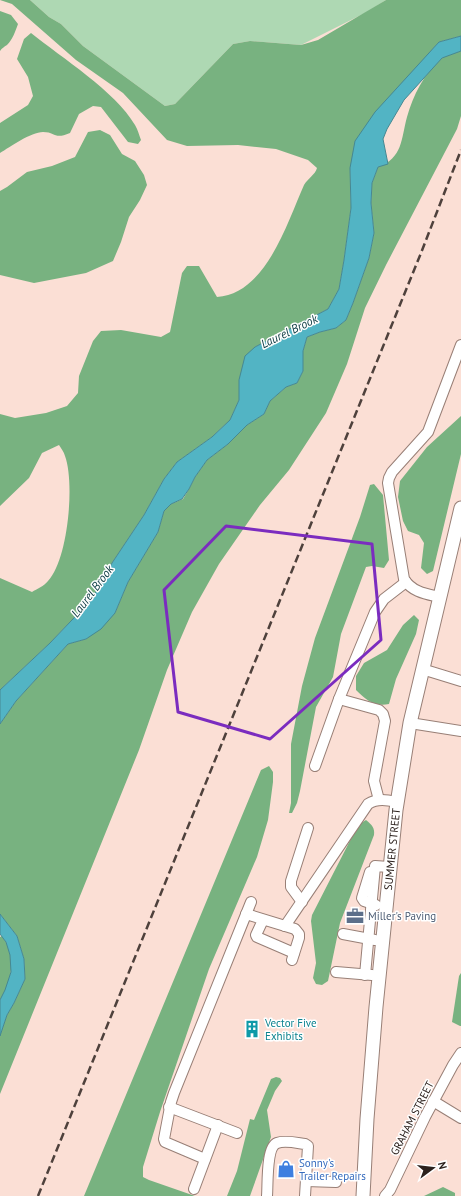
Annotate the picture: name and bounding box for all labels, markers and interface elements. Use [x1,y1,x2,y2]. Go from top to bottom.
water label: Laurel Brook [258,311,320,351]
water label: Laurel Brook [68,562,117,620]
street label: SUMMER STREET [381,808,403,891]
office icon: Miller's Paving [345,906,365,926]
place label: Miller's Paving [368,909,436,923]
place label: Vector Five Exhibits [264,1016,317,1043]
building icon: Vector Five Exhibits [242,1019,262,1039]
street label: GRAHAM STREET [387,1079,437,1157]
north arrow [413,1148,453,1188]
place label: Sonny's Trailer Repairs [299,1156,366,1183]
shop icon: Sonny's Trailer Repairs [276,1159,296,1179]
text: N [435,1160,450,1171]

